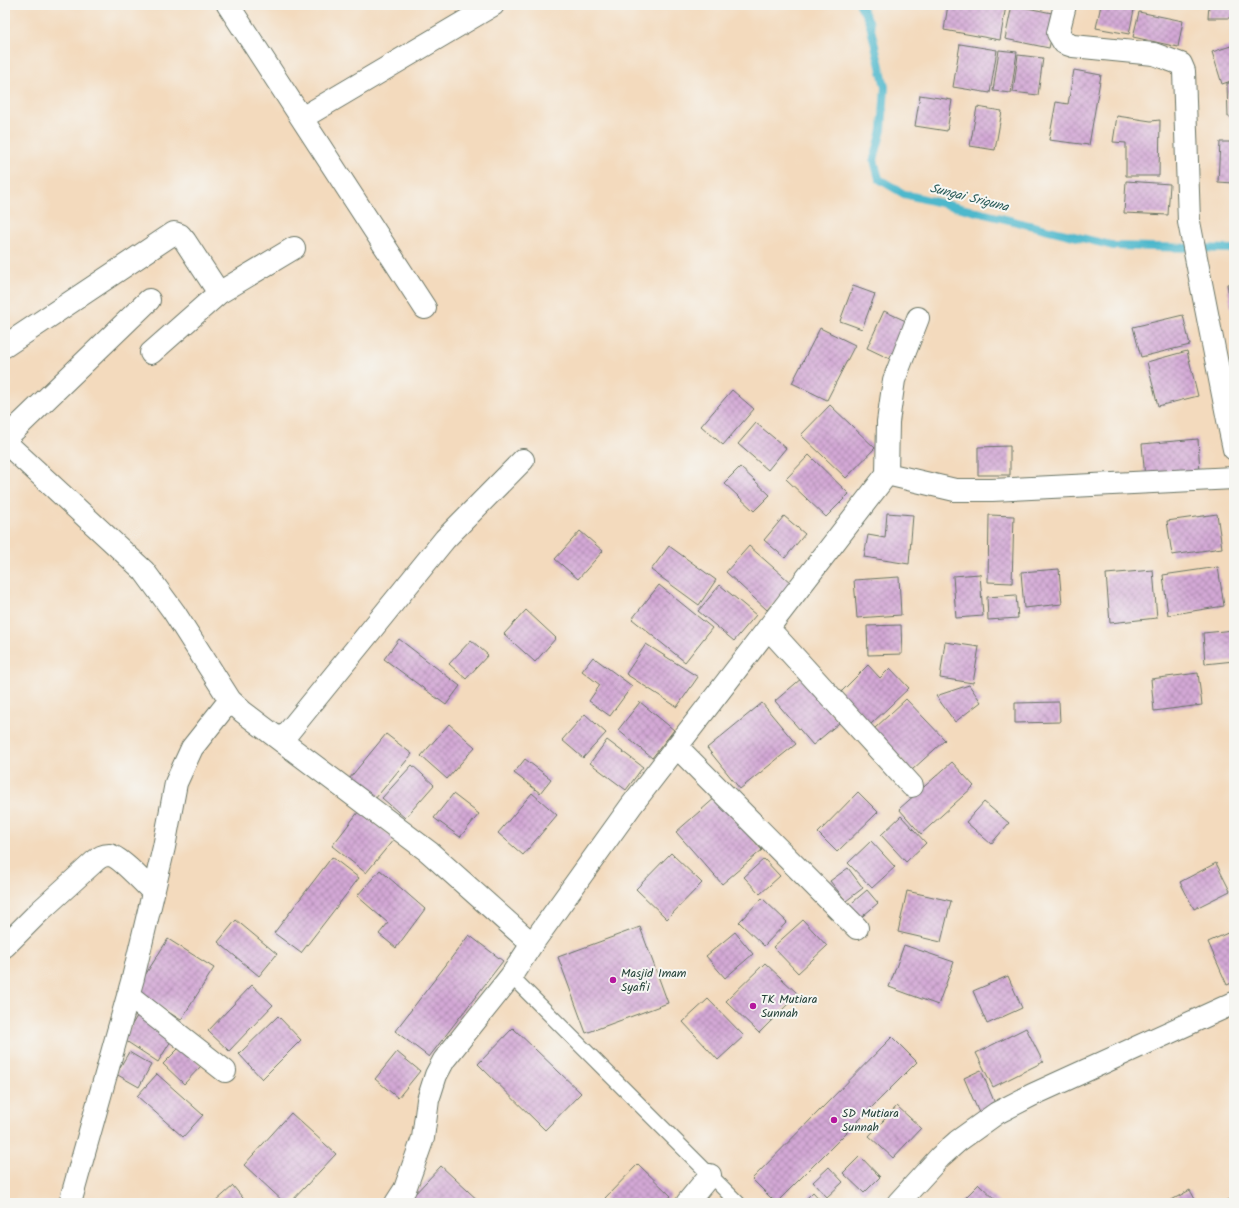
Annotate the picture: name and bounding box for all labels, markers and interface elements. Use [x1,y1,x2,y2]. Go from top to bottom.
water label: Sungai Sriguna [927,178,1011,218]
place label: Masjid Imam Syafi'i [621,964,687,997]
marker: Masjid Imam Syafi'i [608,975,618,985]
place label: TK Mutiara Sunnah [761,990,818,1023]
marker: TK Mutiara Sunnah [748,1001,758,1011]
place label: SD Mutiara Sunnah [842,1104,899,1137]
marker: SD Mutiara Sunnah [829,1115,839,1125]

